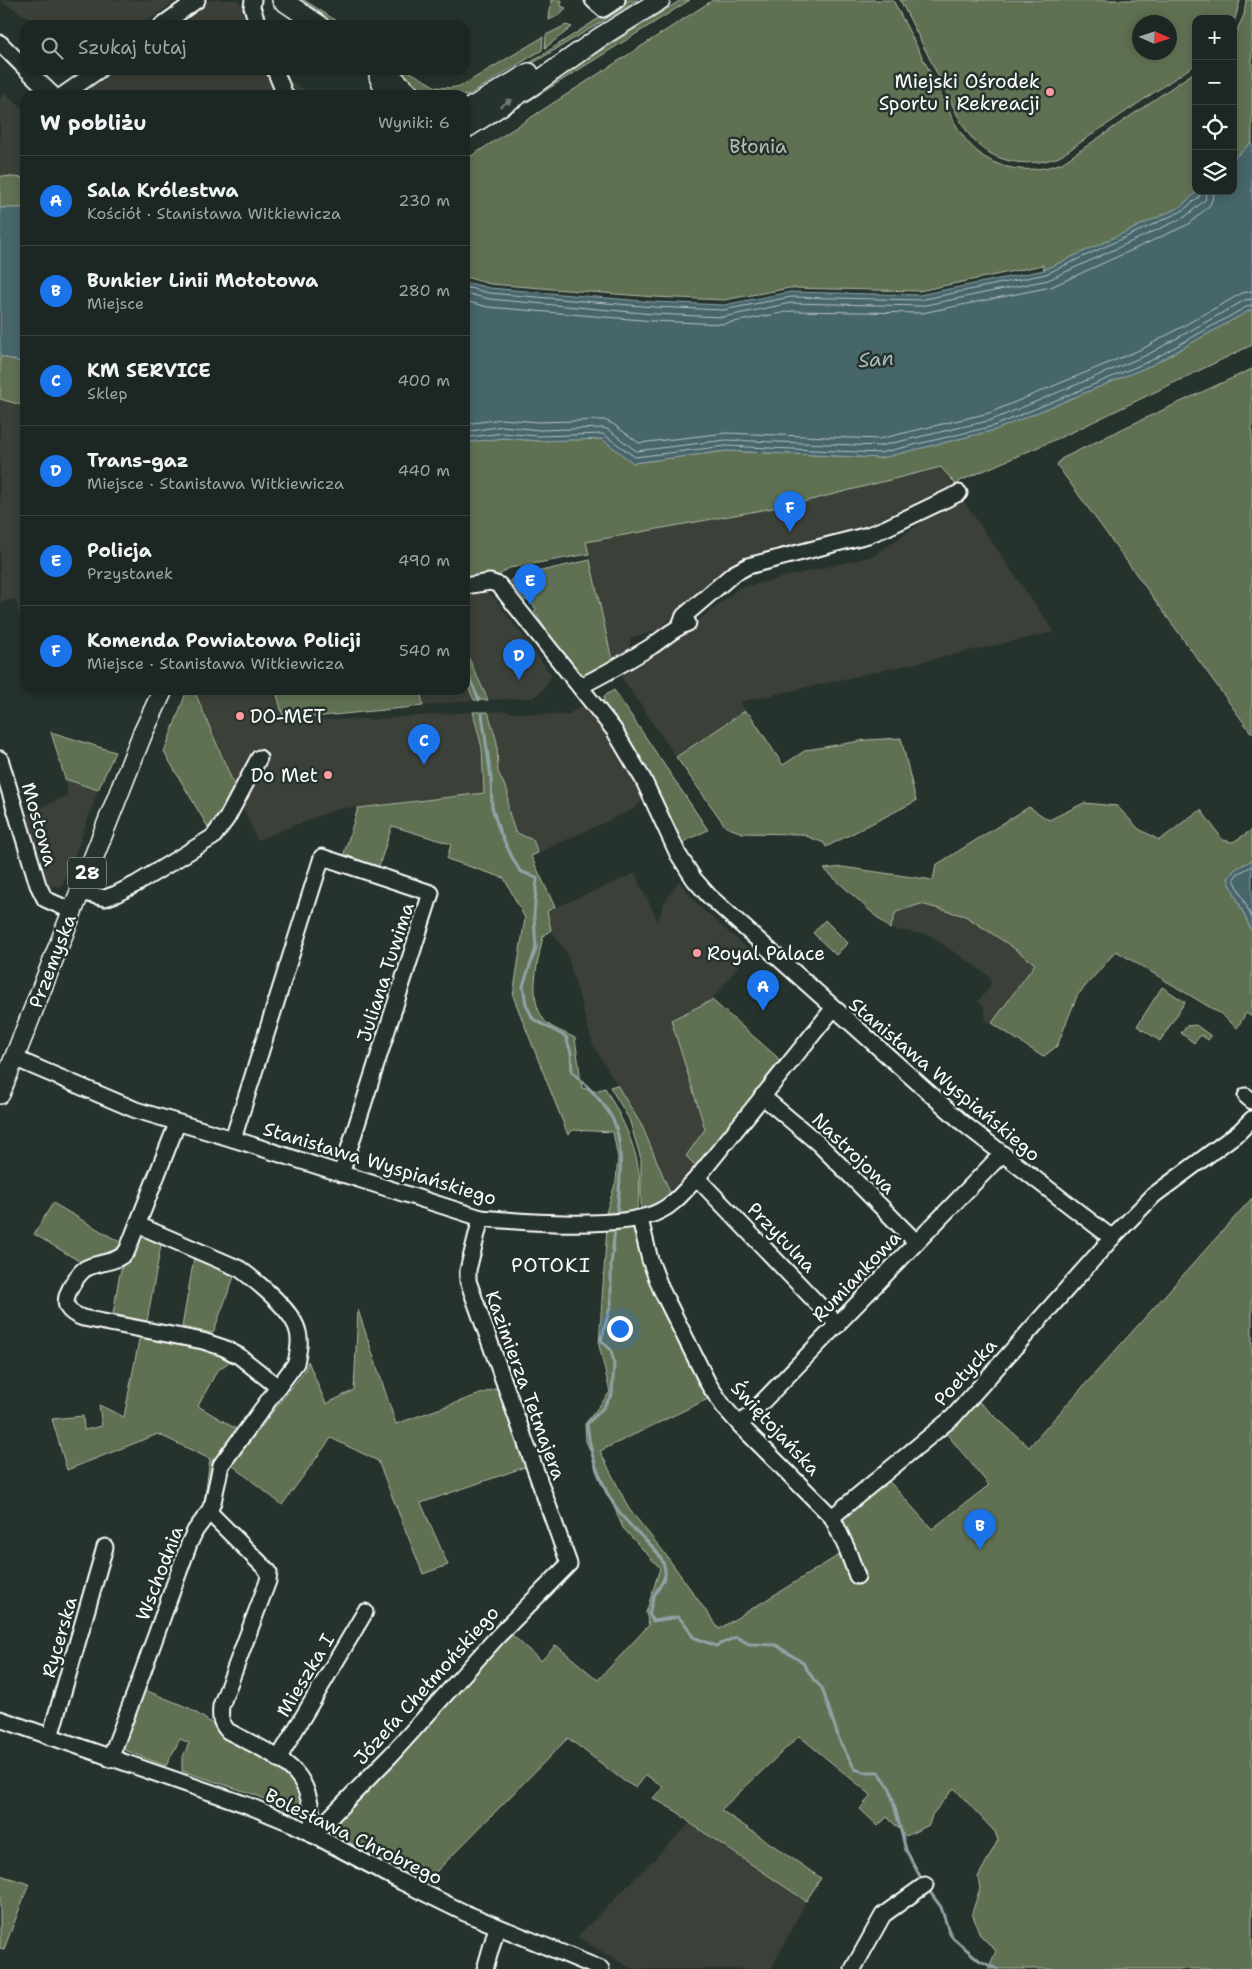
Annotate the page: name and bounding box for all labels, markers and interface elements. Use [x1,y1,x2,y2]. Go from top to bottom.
north arrow [1132,15,1177,60]
map controls [1192,15,1237,195]
button: + [1192,15,1237,60]
search box [20,20,470,75]
icon: search [38,34,66,62]
text: Szukaj tutaj [78,35,187,60]
button: − [1192,60,1237,105]
place label: Miejski Ośrodek Sportu i Rekreacji [879,69,1040,116]
marker: Miejski Ośrodek Sportu i Rekreacji [1044,86,1056,98]
one-way arrow [500,98,513,107]
button: locate [1192,105,1237,150]
text: W pobliżu [40,109,147,137]
text: Wyniki: 6 [378,112,450,133]
park label: Błonia [729,134,787,159]
button: layers [1192,150,1237,195]
text: Sala Królestwa [87,178,239,203]
text: A [50,190,62,211]
text: 230 m [398,190,450,211]
text: Kościół · Stanisława Witkiewicza [87,203,341,224]
text: Bunkier Linii Mołotowa [87,268,318,293]
text: B [51,280,61,301]
text: 280 m [398,280,450,301]
text: Miejsce [87,293,144,314]
water label: San [857,345,895,373]
text: KM SERVICE [87,358,211,383]
text: C [51,370,61,391]
text: 400 m [397,370,450,391]
text: Sklep [87,383,127,404]
text: Trans-gaz [87,448,189,473]
text: D [50,460,62,481]
text: 440 m [398,460,450,481]
text: Miejsce · Stanisława Witkiewicza [87,473,344,494]
pin: F [774,491,806,532]
text: Policja [87,538,152,563]
text: E [51,550,61,571]
text: 490 m [398,550,450,571]
text: Przystanek [87,563,173,584]
pin: E [514,564,546,605]
text: Komenda Powiatowa Policji [87,628,361,653]
pin: D [503,639,535,680]
text: F [51,640,61,661]
text: 540 m [399,640,450,661]
text: Miejsce · Stanisława Witkiewicza [87,653,344,674]
place label: DO-MET [250,704,326,729]
marker: DO-MET [234,710,246,722]
pin: C [408,724,440,765]
place label: Do Met [251,763,318,788]
marker: Do Met [322,769,334,781]
street label: Mostowa [16,780,63,869]
road number: 28 [68,858,106,888]
street label: Juliana Tuwima [351,899,420,1045]
street label: Przemyska [23,910,82,1012]
place label: Royal Palace [707,941,825,966]
marker: Royal Palace [691,947,703,959]
pin: A [747,970,779,1011]
street label: Stanisława Wyspiańskiego [844,992,1046,1167]
street label: Nastrojowa [807,1107,901,1200]
street label: Stanisława Wyspiańskiego [260,1116,500,1211]
street label: Przytulna [742,1197,822,1278]
street label: Rumiankowa [807,1225,906,1327]
district label: POTOKI [511,1252,591,1278]
street label: Kazimierza Tetmajera [480,1287,571,1483]
your location [607,1316,633,1342]
street label: Poetycka [928,1333,1002,1411]
street label: Świętojańska [725,1375,827,1481]
pin: B [964,1509,996,1550]
street label: Wschodnia [130,1522,189,1624]
street label: Rycerska [36,1594,83,1680]
street label: Józefa Chełmońskiego [348,1601,504,1770]
street label: Mieszka I [271,1629,340,1722]
street label: Bolesława Chrobrego [261,1783,447,1890]

